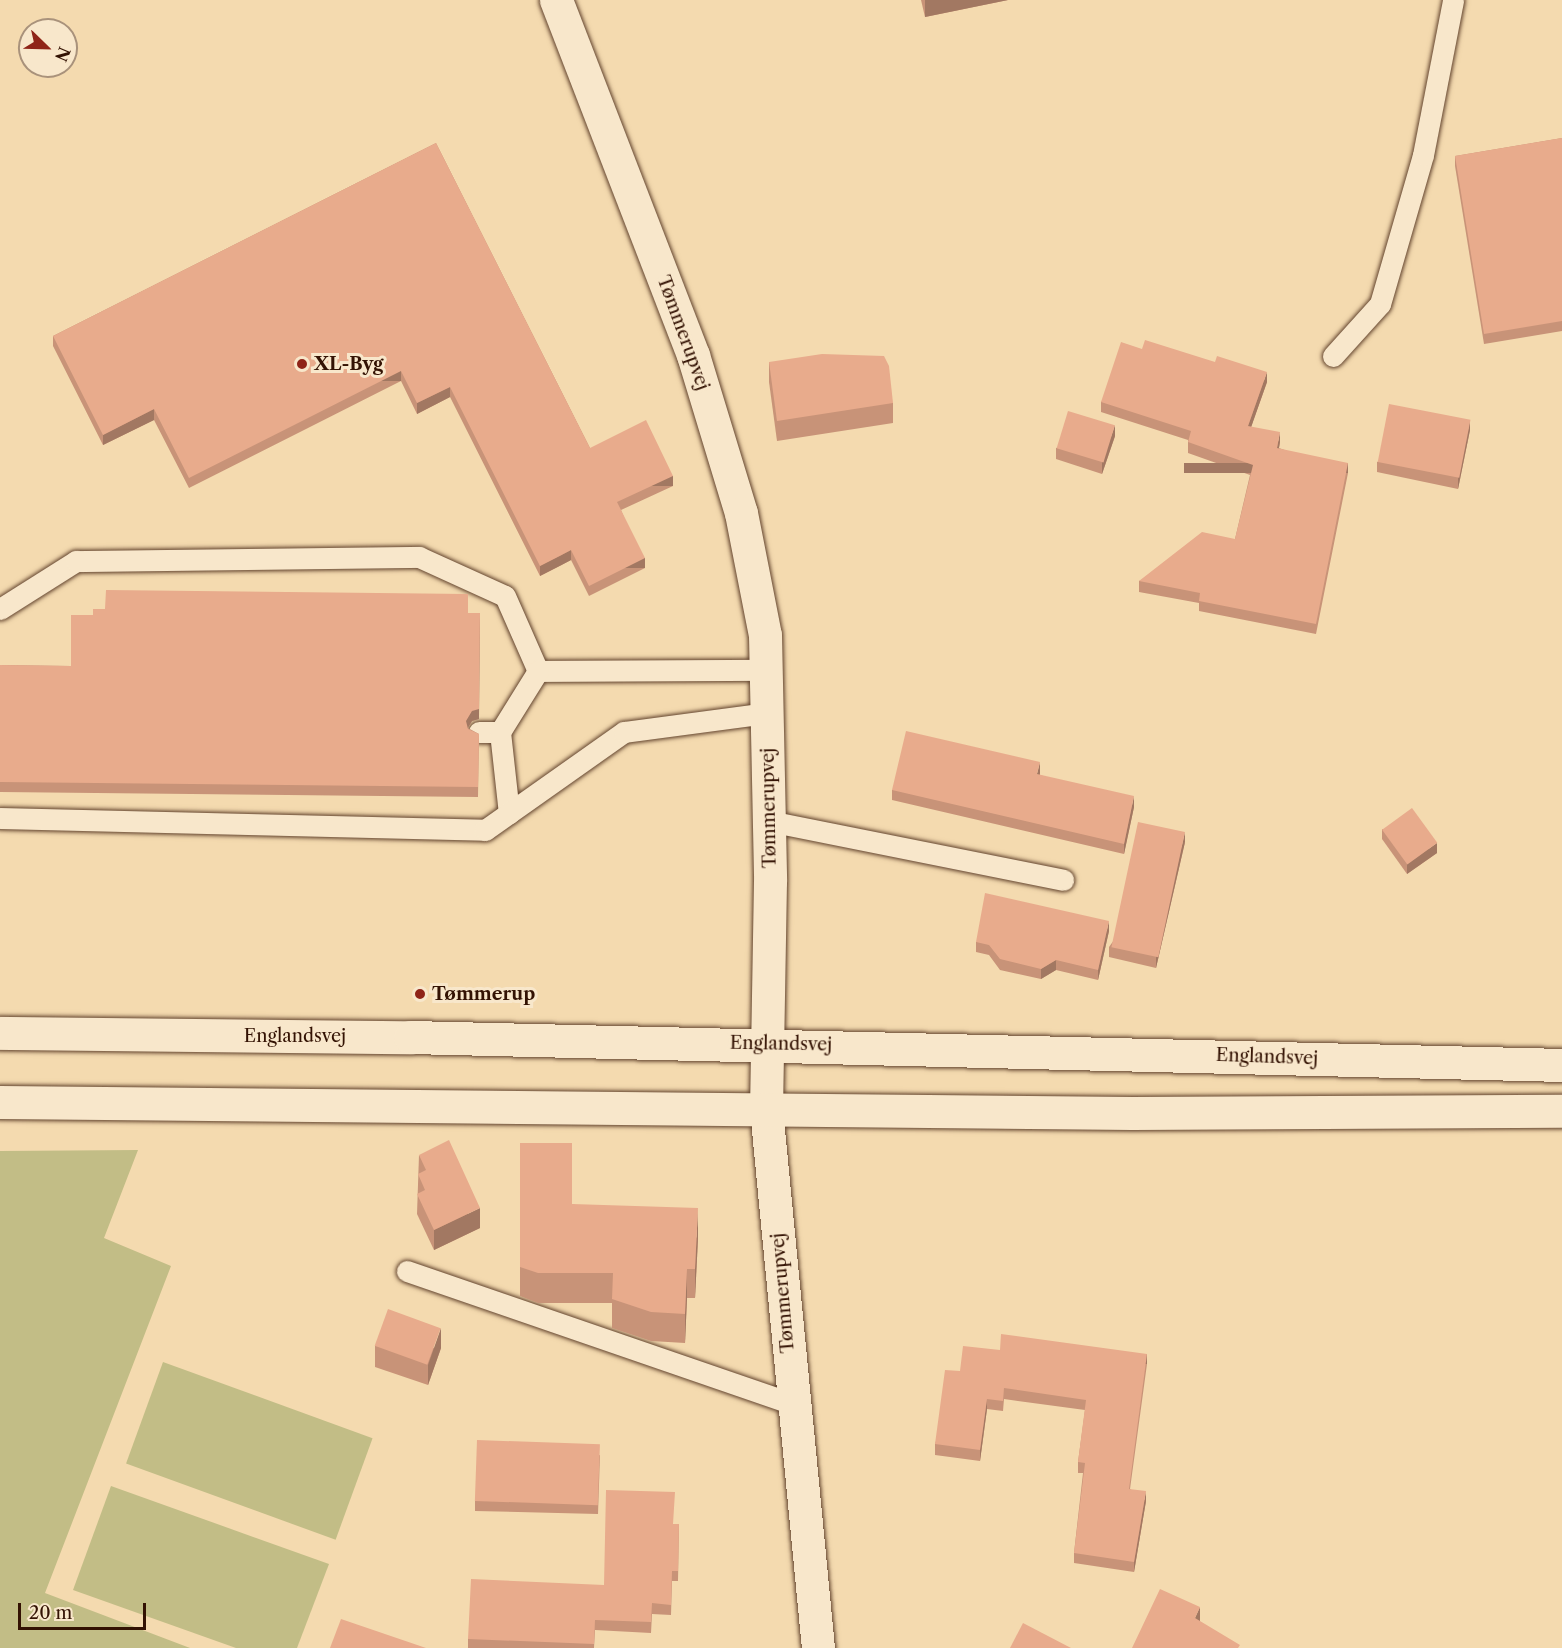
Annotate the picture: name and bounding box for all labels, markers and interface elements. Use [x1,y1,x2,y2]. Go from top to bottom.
north arrow [18,18,78,78]
text: N [51,44,75,65]
street label: Tømmerupvej [652,273,714,393]
place label: XL-Byg [314,353,383,375]
marker: XL-Byg [295,357,309,371]
street label: Tømmerupvej [757,748,781,868]
place label: Tømmerup [432,983,535,1005]
marker: Tømmerup [413,987,427,1001]
street label: Englandsvej [244,1025,346,1047]
street label: Englandsvej [730,1032,832,1056]
street label: Englandsvej [1215,1044,1319,1070]
street label: Tømmerupvej [767,1232,799,1354]
scale bar [21,1591,148,1629]
text: 20 m [29,1602,72,1624]

